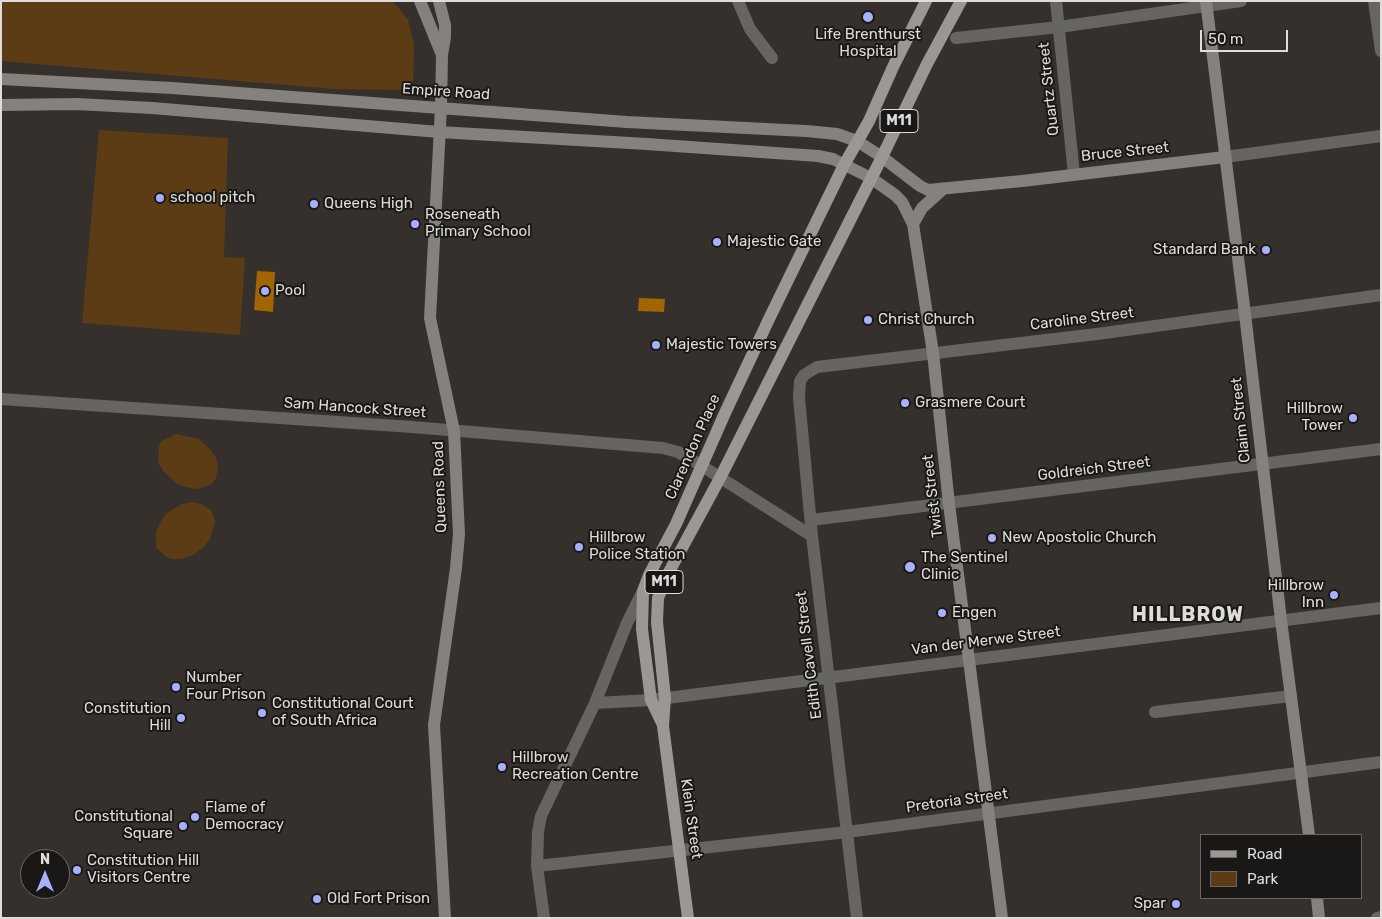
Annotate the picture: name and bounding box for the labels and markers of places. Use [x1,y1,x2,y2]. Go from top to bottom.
marker: Life Brenthurst Hospital [861,10,875,24]
place label: Life Brenthurst Hospital [815,26,921,61]
place label: school pitch [170,189,255,207]
marker: school pitch [154,192,166,204]
place label: Queens High [324,195,413,213]
marker: Queens High [308,198,320,210]
place label: Roseneath Primary School [425,206,531,241]
marker: Roseneath Primary School [409,218,421,230]
place label: Majestic Gate [727,233,821,251]
marker: Majestic Gate [711,236,723,248]
place label: Standard Bank [1153,241,1256,259]
marker: Standard Bank [1260,244,1272,256]
place label: Pool [275,282,305,300]
marker: Pool [259,285,271,297]
place label: Christ Church [878,311,975,329]
marker: Christ Church [862,314,874,326]
place label: Majestic Towers [666,336,777,354]
marker: Majestic Towers [650,339,662,351]
place label: Grasmere Court [915,394,1025,412]
marker: Grasmere Court [899,397,911,409]
place label: Hillbrow Tower [1286,400,1343,435]
marker: Hillbrow Tower [1347,412,1359,424]
place label: Hillbrow Police Station [589,529,685,564]
place label: New Apostolic Church [1002,529,1156,547]
marker: New Apostolic Church [986,532,998,544]
marker: Hillbrow Police Station [573,541,585,553]
place label: The Sentinel Clinic [921,549,1008,584]
marker: The Sentinel Clinic [903,560,917,574]
place label: Hillbrow Inn [1267,577,1324,612]
marker: Hillbrow Inn [1328,589,1340,601]
place label: Engen [952,604,997,622]
marker: Engen [936,607,948,619]
place label: Number Four Prison [186,669,266,704]
marker: Number Four Prison [170,681,182,693]
place label: Constitutional Court of South Africa [272,695,414,730]
place label: Constitution Hill [84,700,171,735]
marker: Constitutional Court of South Africa [256,707,268,719]
marker: Constitution Hill [175,712,187,724]
place label: Hillbrow Recreation Centre [512,749,639,784]
marker: Hillbrow Recreation Centre [496,761,508,773]
place label: Flame of Democracy [205,799,284,834]
place label: Constitutional Square [74,808,173,843]
marker: Flame of Democracy [189,811,201,823]
marker: Constitutional Square [177,820,189,832]
place label: Constitution Hill Visitors Centre [87,852,199,887]
marker: Constitution Hill Visitors Centre [71,864,83,876]
place label: Old Fort Prison [327,890,430,908]
marker: Old Fort Prison [311,893,323,905]
place label: Spar [1134,895,1166,913]
marker: Spar [1170,898,1182,910]

